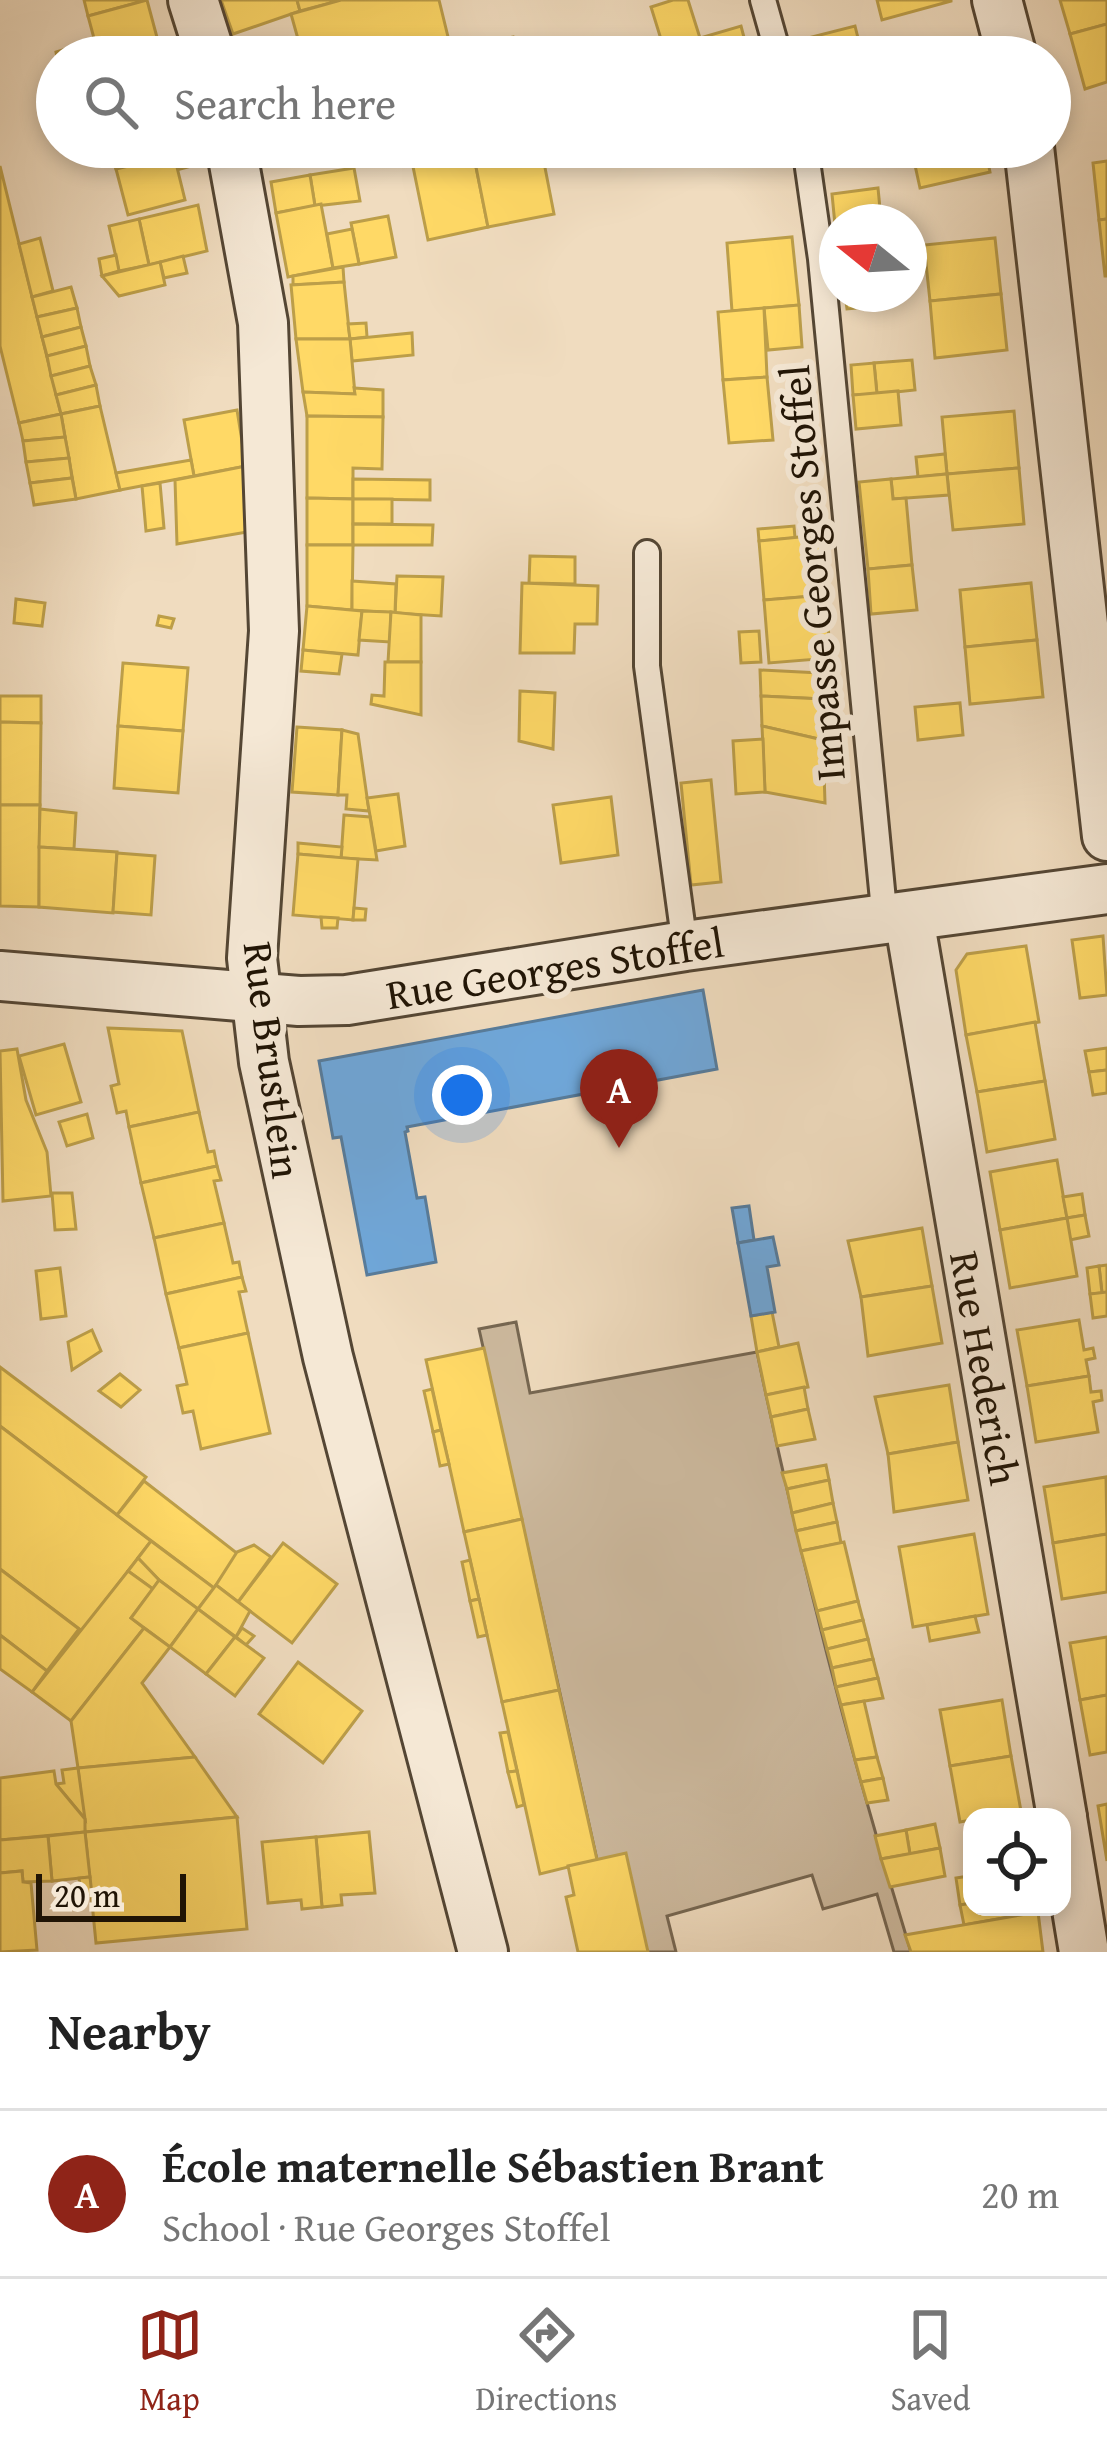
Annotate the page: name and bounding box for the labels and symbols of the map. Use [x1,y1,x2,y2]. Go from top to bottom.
north arrow [819,204,927,312]
street label: Impasse Georges Stoffel [763,363,860,783]
street label: Rue Georges Stoffel [382,911,728,1024]
street label: Rue Brustlein [229,938,318,1182]
pin: A [580,1049,658,1148]
your location [432,1065,492,1125]
street label: Rue Hederich [935,1246,1036,1490]
scale bar [36,1868,186,1921]

